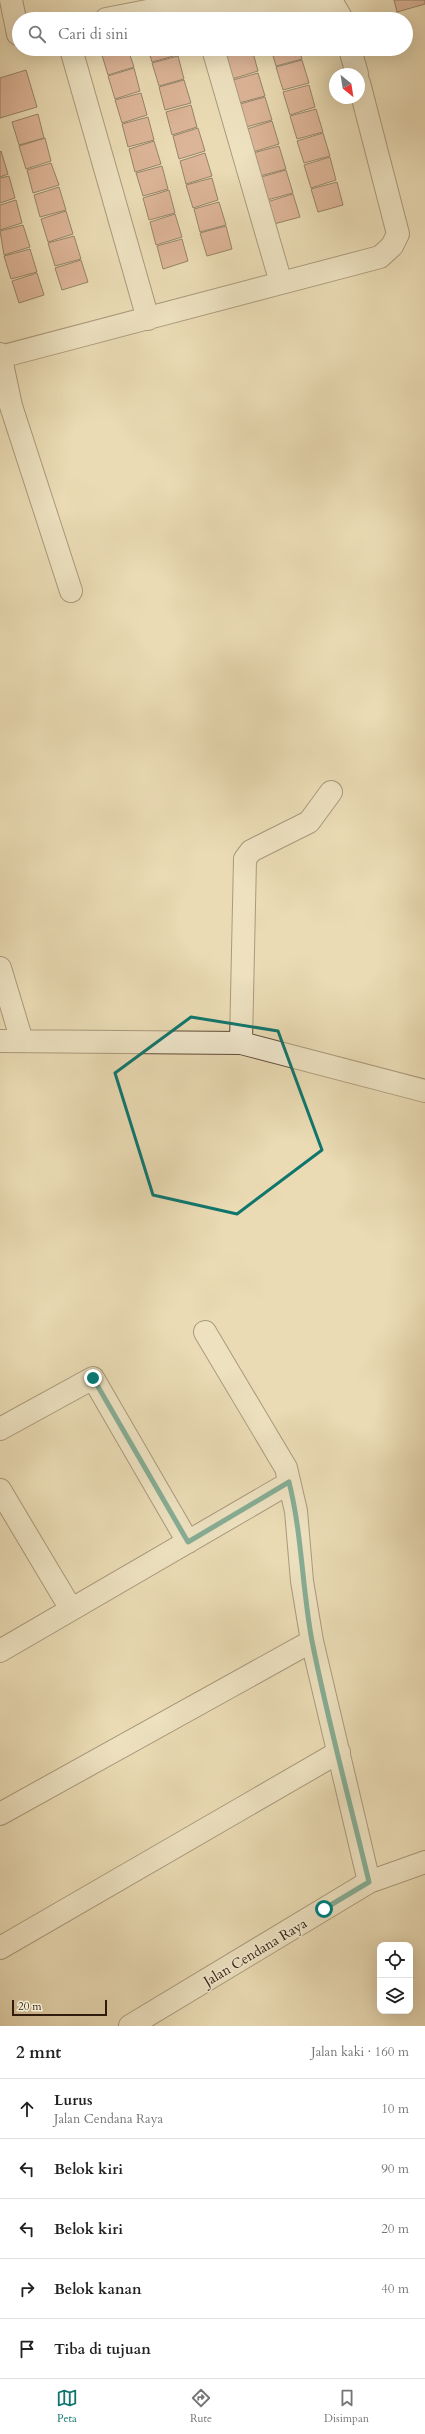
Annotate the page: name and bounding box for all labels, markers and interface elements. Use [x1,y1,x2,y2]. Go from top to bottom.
search box [12,12,413,56]
icon: search [26,23,48,45]
text: Cari di sini [58,24,128,44]
north arrow [329,68,365,104]
route end [84,1369,102,1387]
route start [315,1900,333,1918]
street label: Jalan Cendana Raya [198,1914,311,1992]
map controls [377,1942,413,2014]
button: locate [377,1942,413,1978]
button: layers [377,1978,413,2014]
scale bar [12,1998,107,2017]
text: 20 m [18,1999,42,2014]
text: 2 mnt [16,2041,61,2064]
text: Jalan kaki · 160 m [311,2043,409,2061]
text: Lurus [54,2090,93,2110]
icon: ahead [16,2098,38,2120]
text: 10 m [381,2100,409,2118]
text: Jalan Cendana Raya [54,2110,163,2128]
icon: left [16,2158,38,2180]
text: Belok kiri [54,2159,123,2179]
text: 90 m [381,2160,409,2178]
icon: left [16,2218,38,2240]
text: Belok kiri [54,2219,123,2239]
text: 20 m [381,2220,409,2238]
icon: right [16,2278,38,2300]
text: Belok kanan [54,2279,142,2299]
text: 40 m [381,2280,409,2298]
icon: arrive [16,2338,38,2360]
text: Tiba di tujuan [54,2339,151,2359]
tab: Peta [56,2387,78,2426]
tab: Rute [190,2387,212,2426]
tab: Disimpan [324,2387,369,2426]

